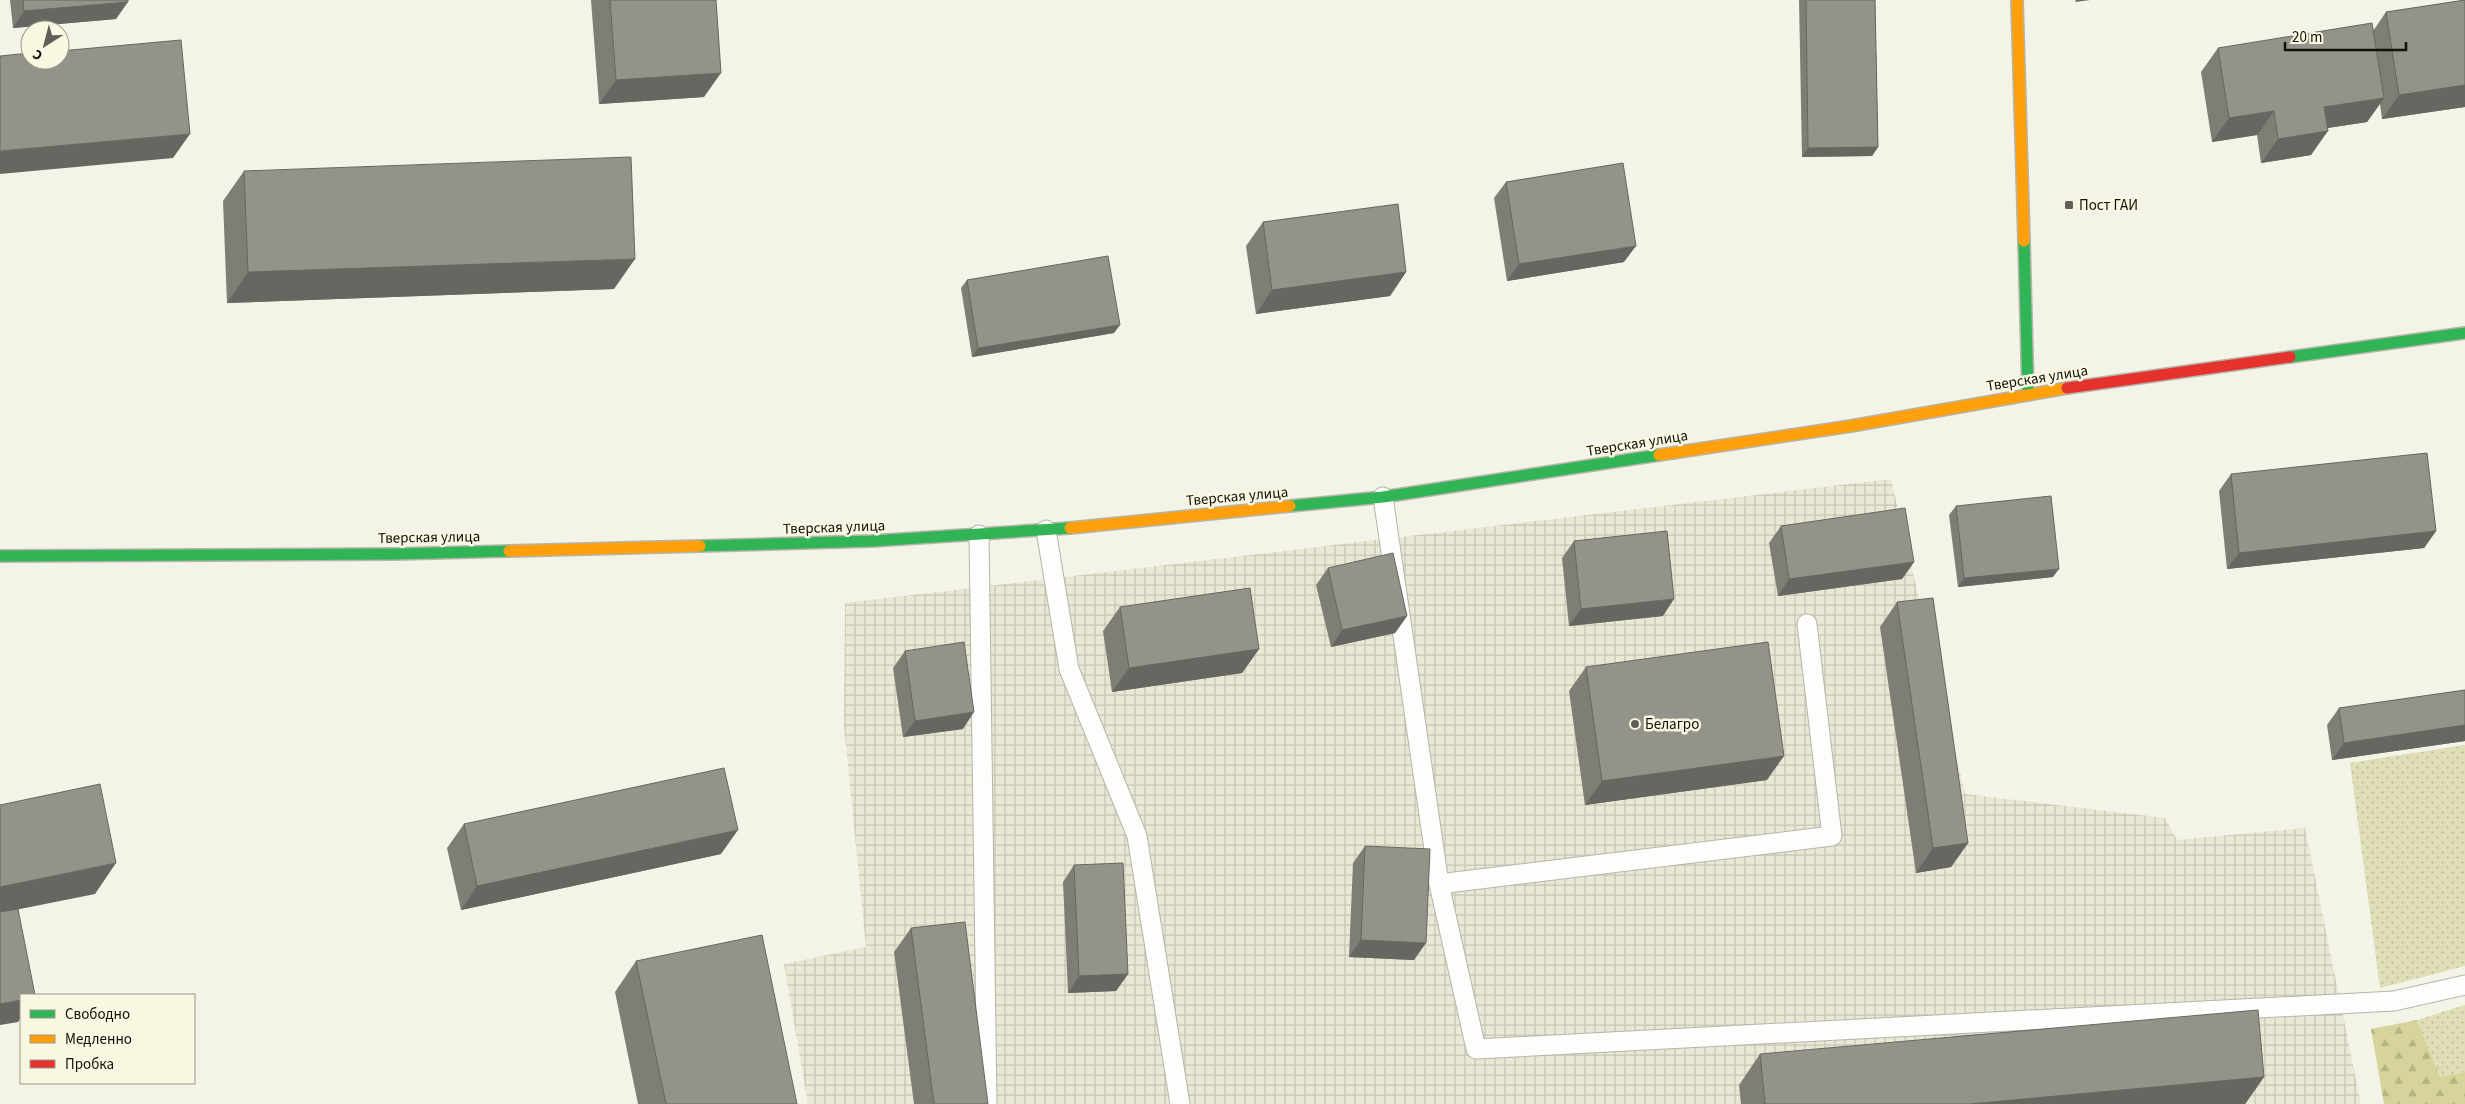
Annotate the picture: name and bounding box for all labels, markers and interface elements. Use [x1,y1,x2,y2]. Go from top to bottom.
north arrow [20,20,70,70]
scale bar [2285,20,2406,52]
text: 20 m [2292,27,2322,48]
text: С [29,44,47,65]
place label: Пост ГАИ [2079,195,2138,216]
marker: Пост ГАИ [2063,199,2075,211]
street label: Тверская улица [1985,360,2089,397]
street label: Тверская улица [1585,425,1689,462]
street label: Тверская улица [1185,482,1289,511]
street label: Тверская улица [782,515,886,540]
street label: Тверская улица [378,526,480,549]
place label: Белагро [1645,714,1699,735]
marker: Белагро [1629,718,1641,730]
legend [20,994,195,1084]
text: Свободно [65,1004,130,1025]
text: Медленно [65,1029,132,1050]
text: Пробка [65,1054,114,1075]

